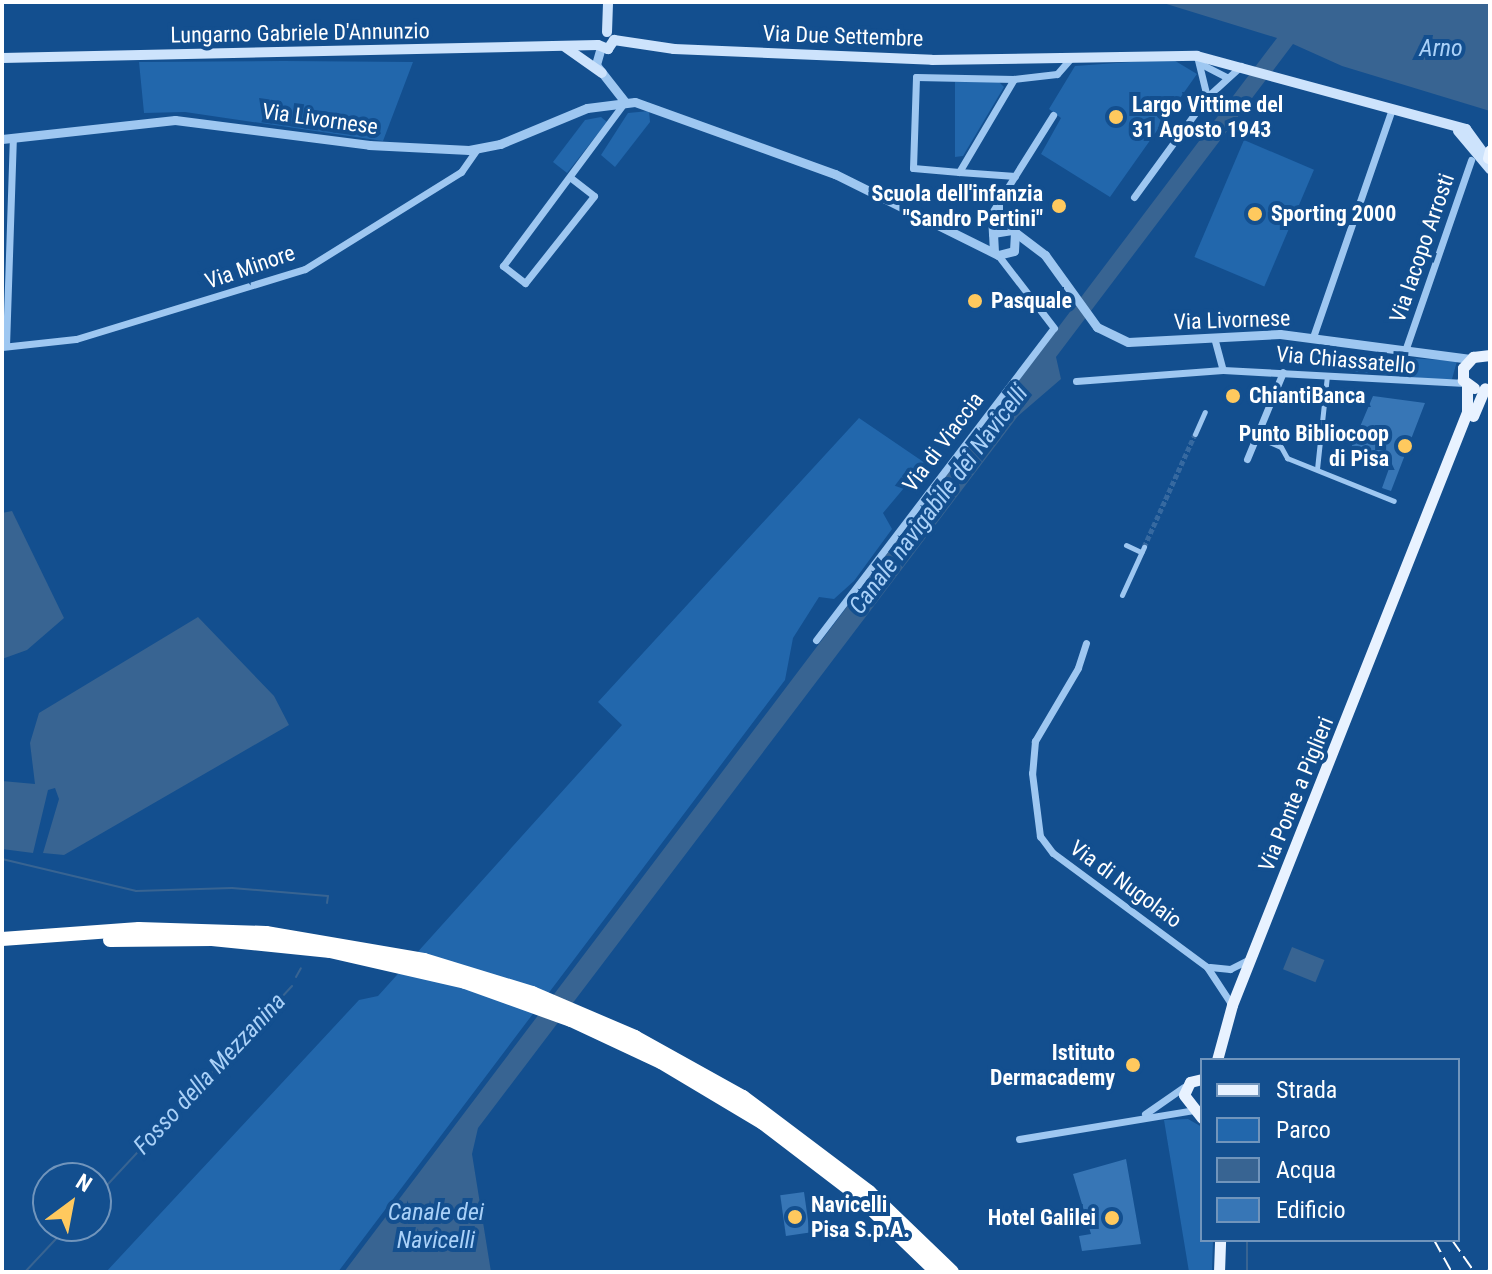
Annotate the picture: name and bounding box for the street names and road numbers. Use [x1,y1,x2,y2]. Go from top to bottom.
street label: Lungarno Gabriele D'Annunzio [170,18,430,48]
street label: Via Due Settembre [762,20,924,52]
street label: Via Livornese [260,98,380,140]
street label: Via Iacopo Arrosti [1384,170,1460,326]
street label: Via Minore [202,239,298,295]
street label: Via Livornese [1173,305,1291,335]
street label: Via Chiassatello [1275,341,1417,379]
street label: Via di Viaccia [897,387,989,497]
street label: Via Ponte a Piglieri [1253,713,1339,875]
street label: Via di Nugolaio [1065,835,1187,933]

